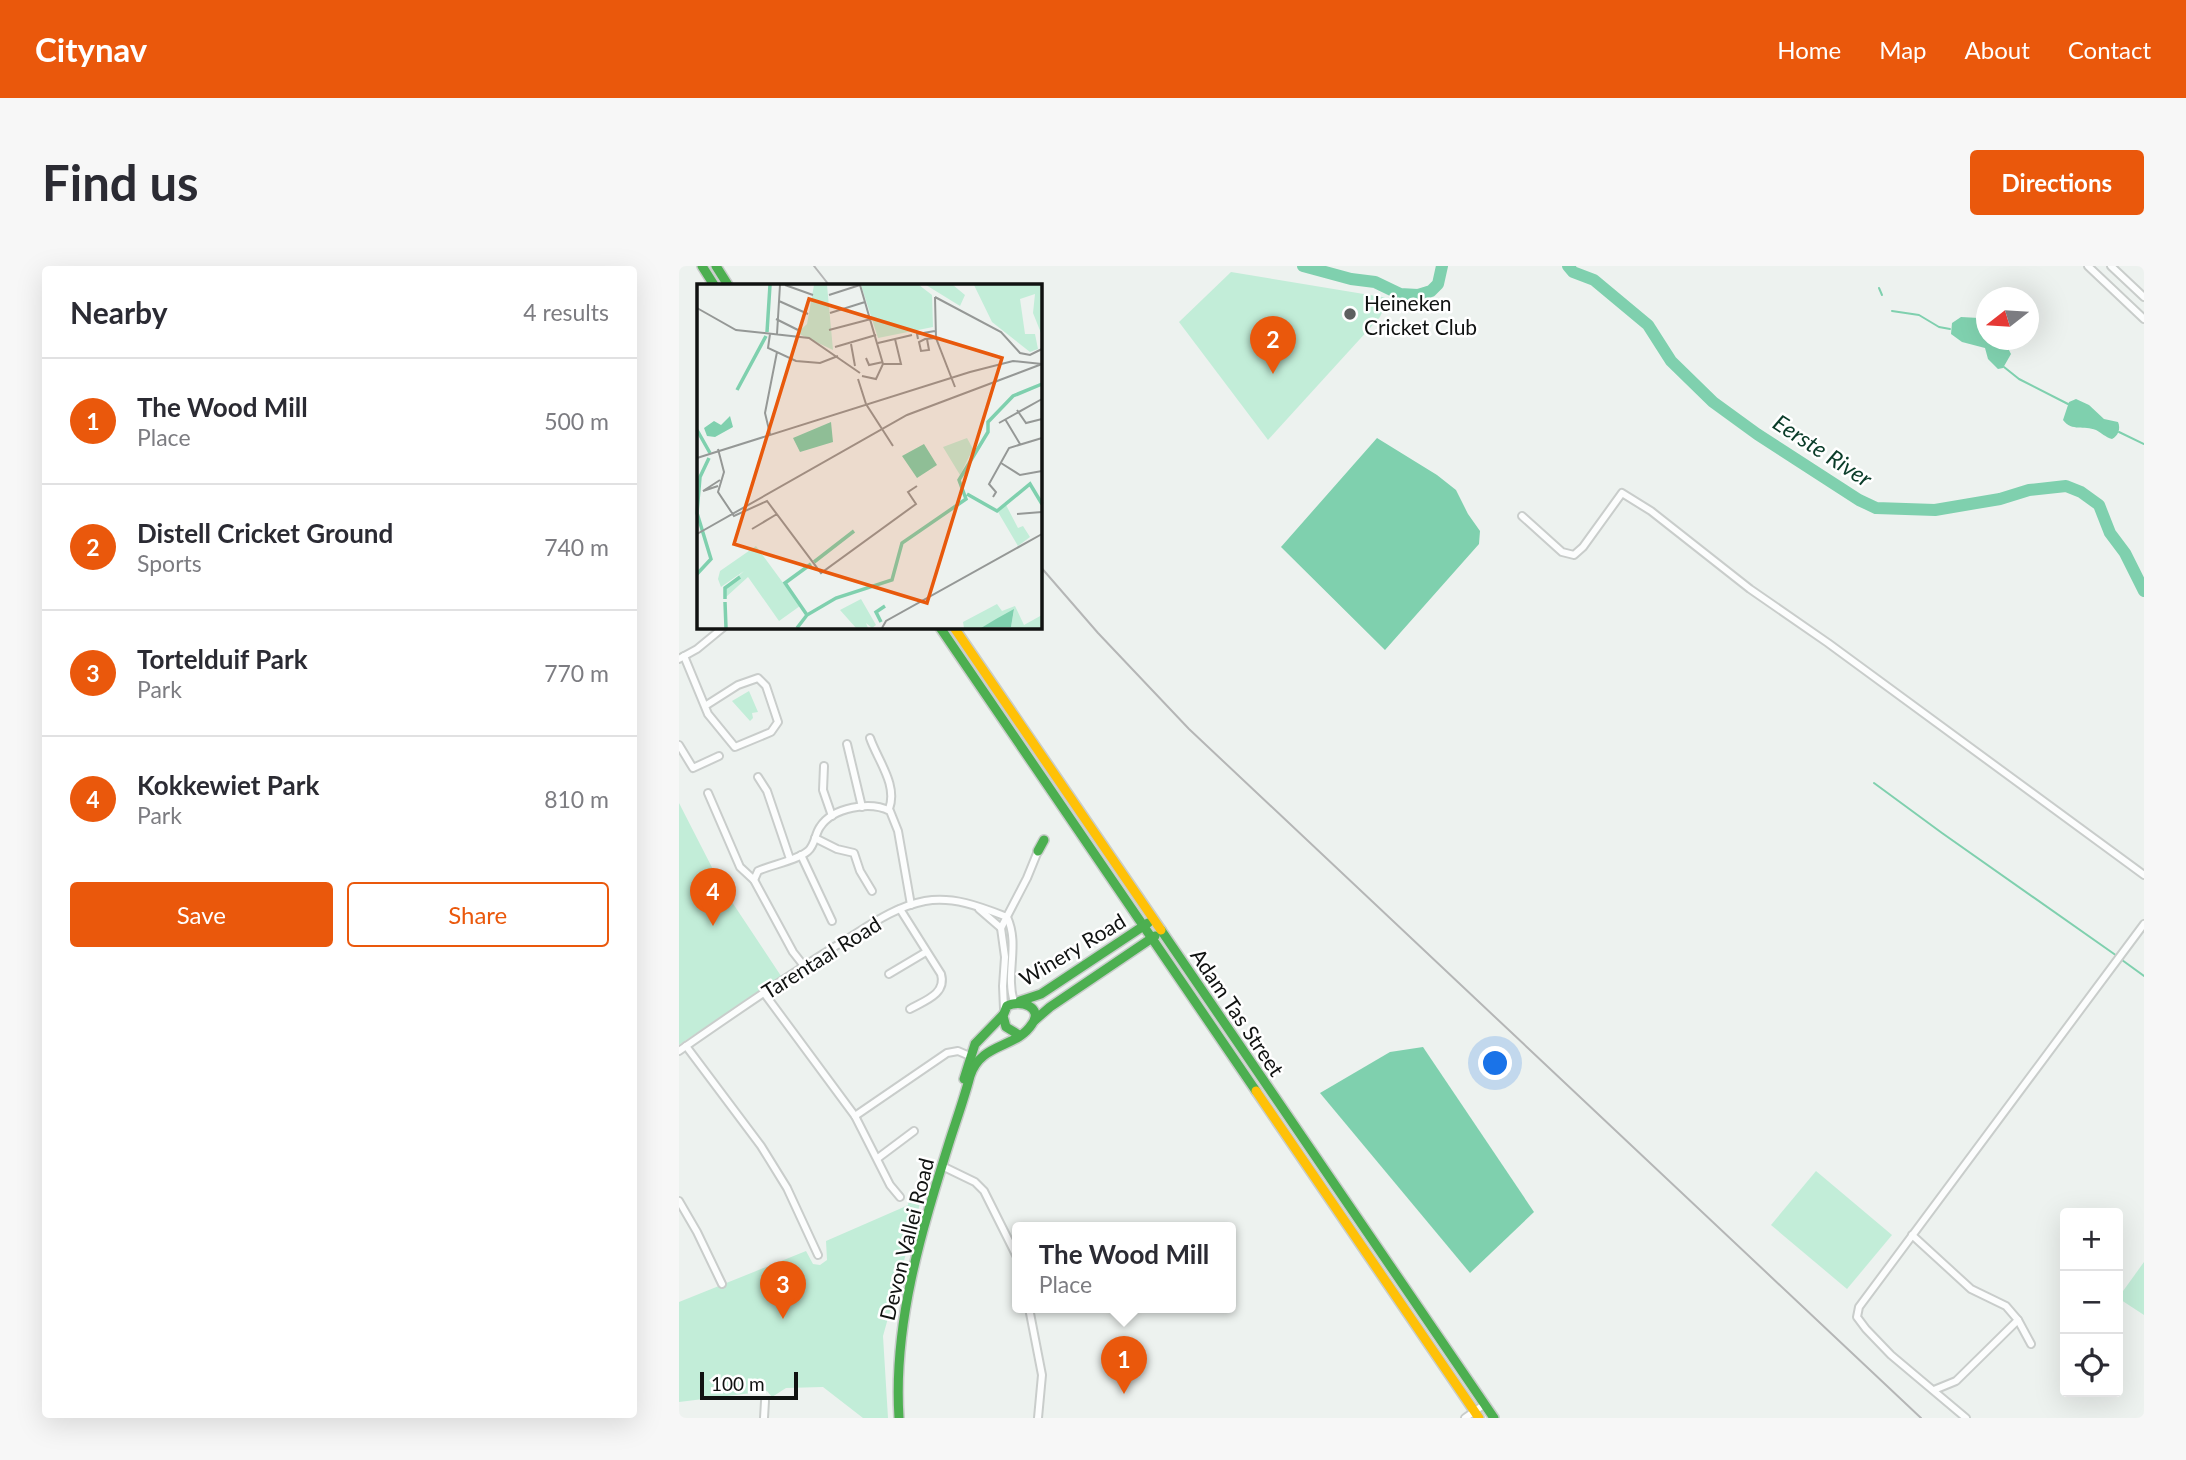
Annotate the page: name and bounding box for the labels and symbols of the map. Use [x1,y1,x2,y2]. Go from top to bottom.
inset map [697,284,1041,628]
north arrow [1976,287,2039,350]
place label: Heineken Cricket Club [1364,290,1477,339]
marker: Heineken Cricket Club [1342,306,1358,322]
pin: 2 [1250,316,1296,374]
water label: Eerste River [1768,408,1879,493]
pin: 4 [690,868,736,926]
street label: Winery Road [1014,908,1130,990]
street label: Tarentaal Road [757,910,885,1004]
street label: Adam Tas Street [1186,943,1290,1081]
your location [1478,1046,1512,1080]
street label: Devon Vallei Road [874,1155,938,1323]
pin: 3 [760,1261,806,1319]
pin: 1 [1101,1336,1147,1394]
scale bar [700,1369,798,1401]

